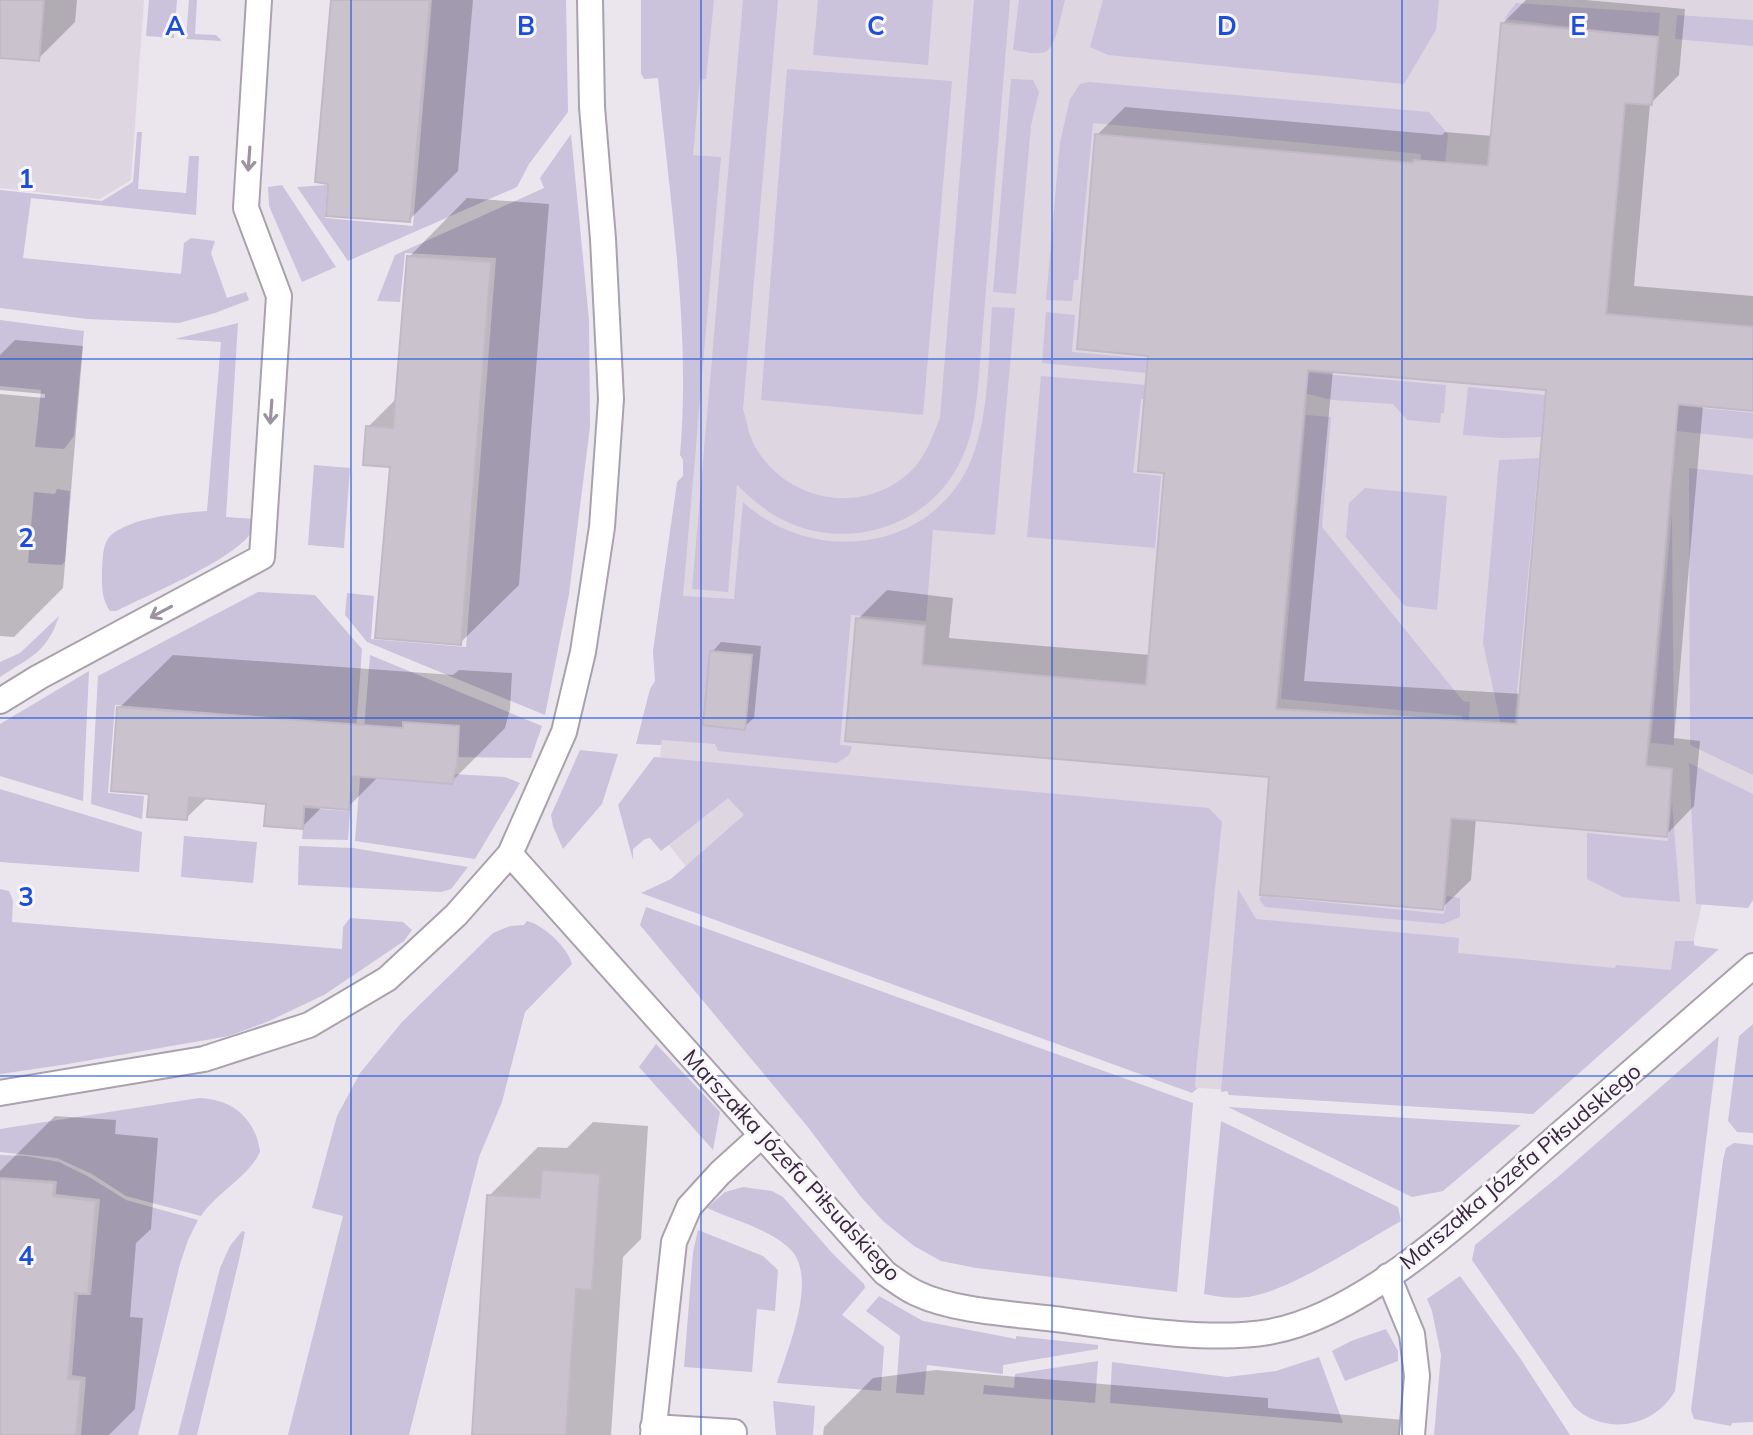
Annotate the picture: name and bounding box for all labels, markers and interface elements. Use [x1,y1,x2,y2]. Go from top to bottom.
text: A [165,9,185,42]
text: B [517,9,535,42]
text: C [867,9,885,42]
text: D [1217,9,1237,42]
text: E [1570,9,1586,42]
one-way arrow [241,145,256,172]
text: 1 [18,162,34,195]
one-way arrow [264,398,279,425]
text: 2 [18,521,34,554]
one-way arrow [150,604,173,620]
text: 3 [18,880,34,913]
street label: Marszałka Józefa Piłsudskiego [677,1043,907,1287]
street label: Marszałka Józefa Piłsudskiego [1394,1057,1646,1275]
text: 4 [18,1239,34,1272]

